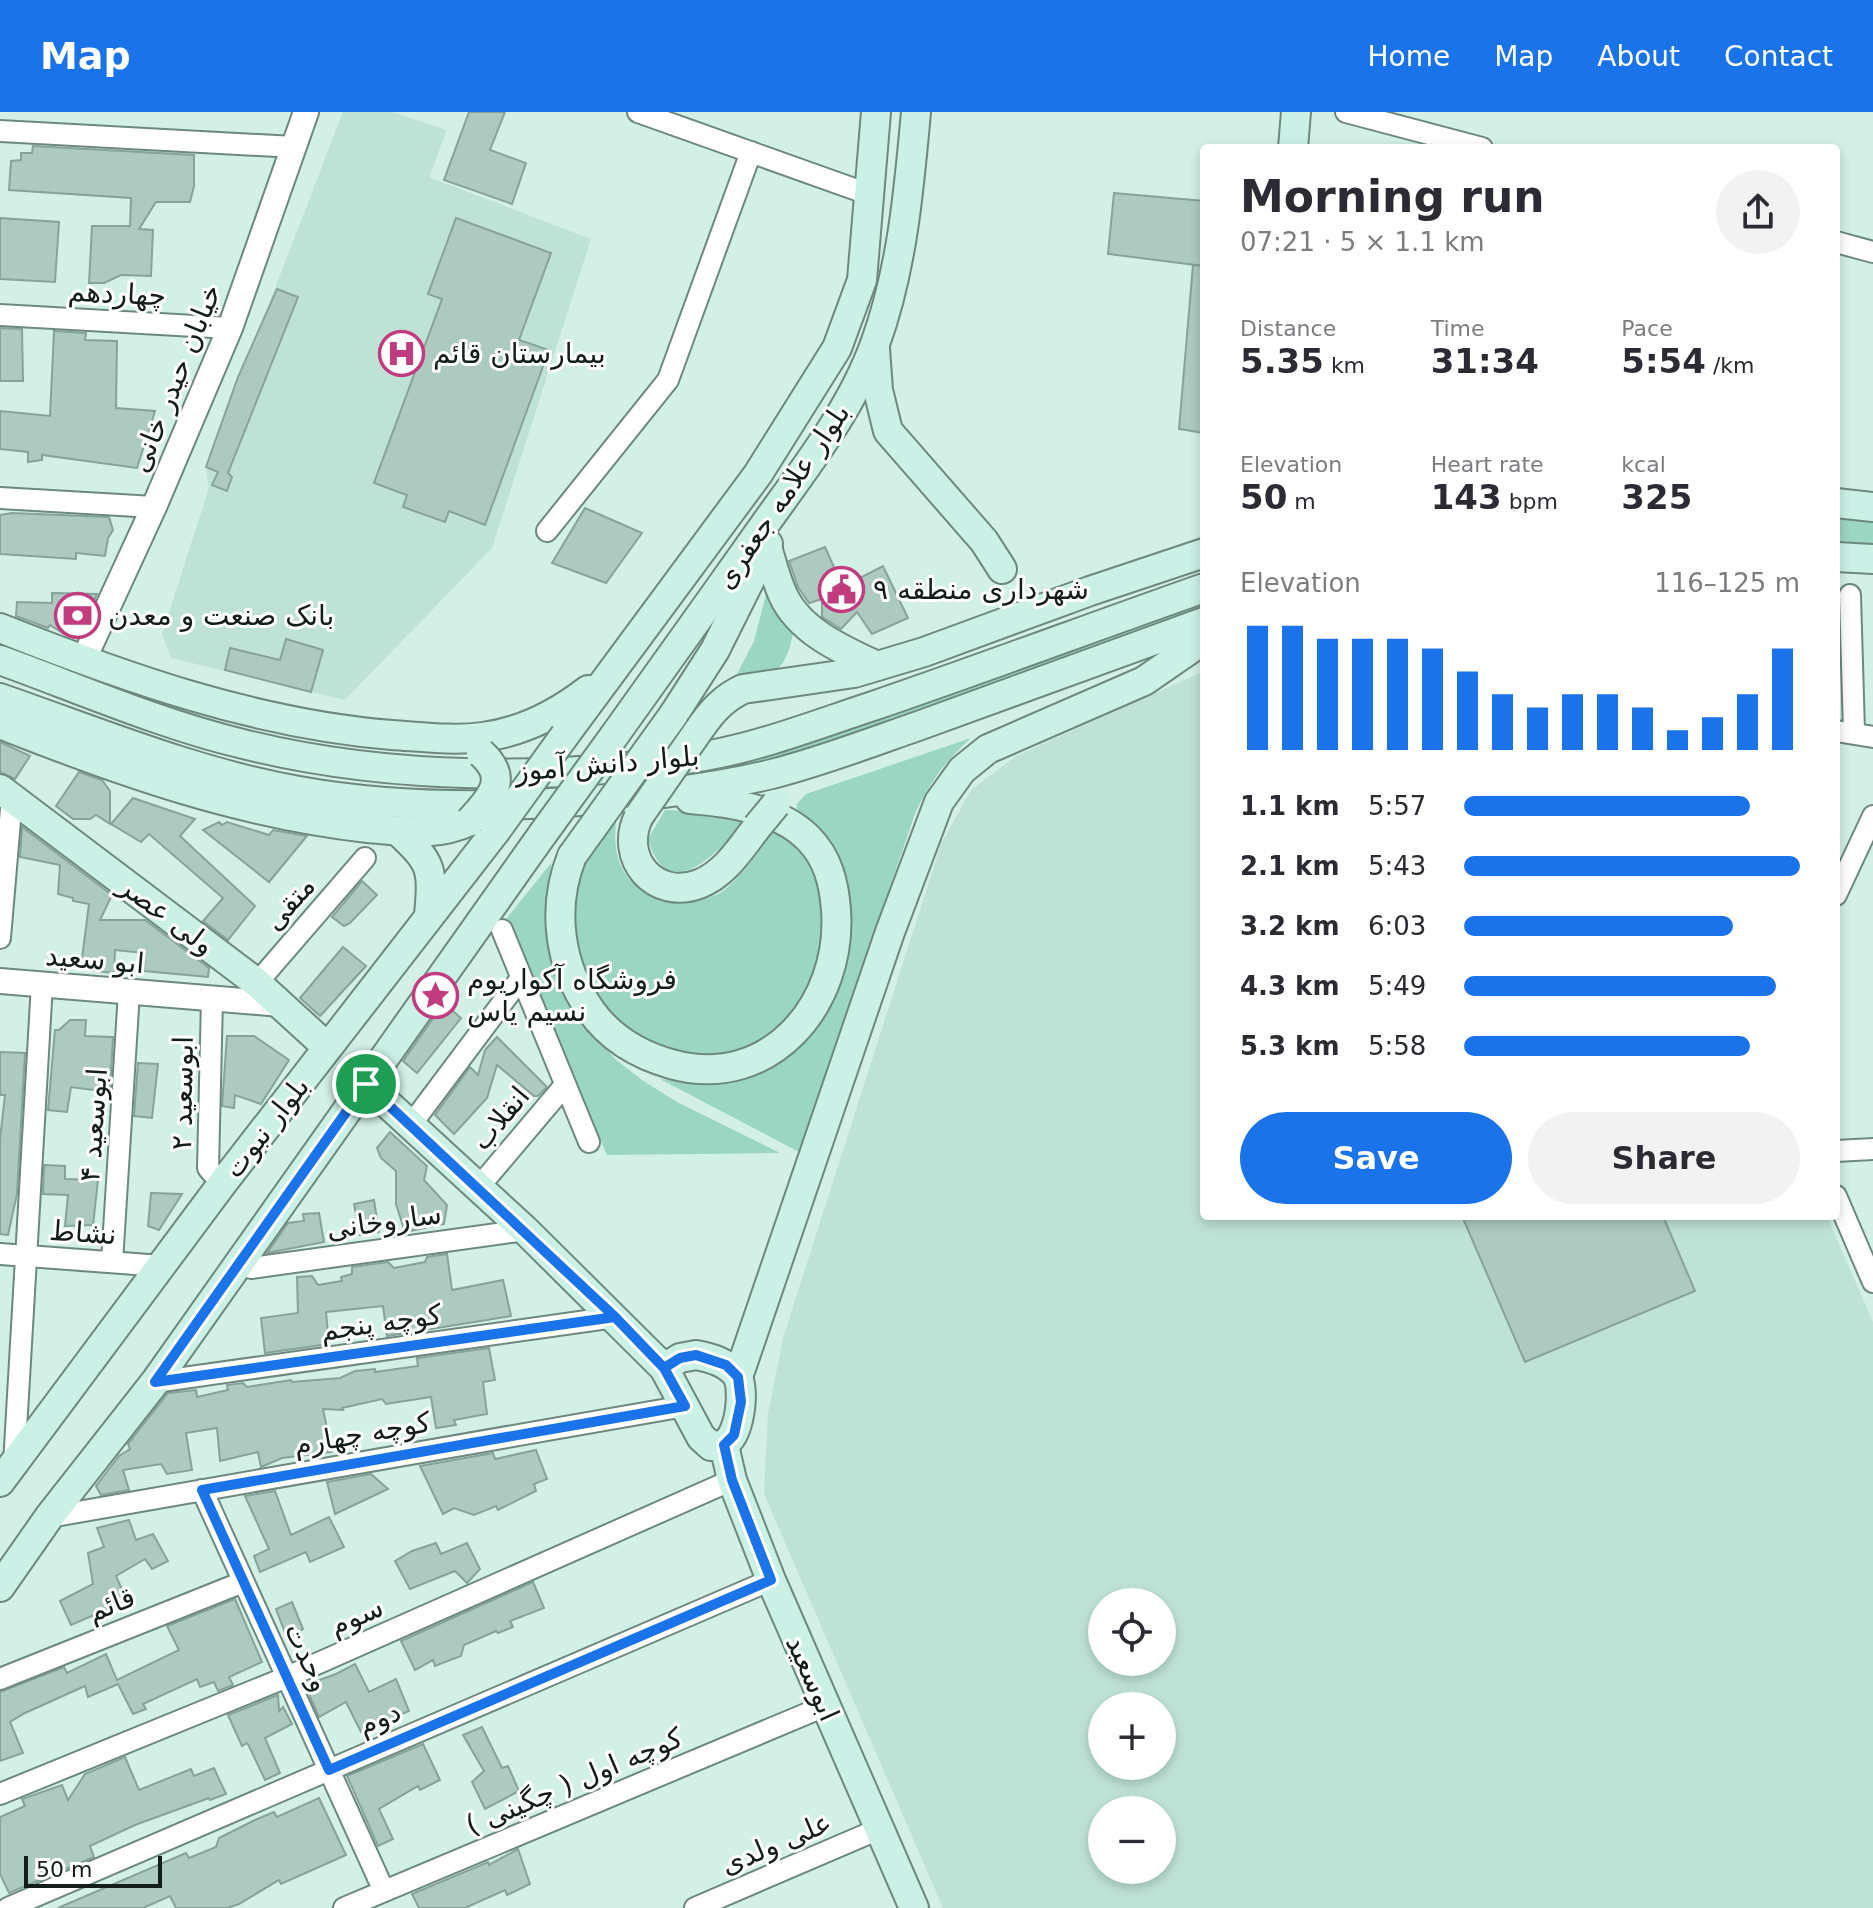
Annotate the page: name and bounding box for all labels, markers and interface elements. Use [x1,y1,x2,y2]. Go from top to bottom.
text: Map [40,34,131,78]
text: Home [1367,40,1450,73]
text: Map [1494,40,1553,73]
text: About [1597,40,1680,73]
text: Contact [1724,40,1833,73]
button: share [1716,170,1800,254]
text: Morning run [1240,171,1545,222]
text: 07:21 · 5 × 1.1 km [1240,227,1485,257]
street label: چهاردهم [67,274,167,313]
street label: خیابان حیدر خانی [123,279,228,477]
text: Distance [1240,316,1336,341]
text: Time [1431,316,1485,341]
text: Pace [1621,316,1673,341]
hospital icon: بیمارستان قائم [378,329,426,377]
place label: بیمارستان قائم [433,337,606,370]
text: 5.35 [1240,341,1324,381]
text: 31:34 [1431,341,1539,381]
text: 5:54 [1621,341,1706,381]
text: km [1324,353,1365,378]
text: /km [1706,353,1754,378]
street label: بلوار علامه جعفری [708,397,857,595]
text: Elevation [1240,452,1342,477]
text: Heart rate [1431,452,1544,477]
text: kcal [1621,452,1666,477]
text: 50 [1240,477,1287,517]
text: 143 [1431,477,1502,517]
text: 325 [1621,477,1692,517]
text: m [1287,489,1316,514]
text: bpm [1502,489,1558,514]
public building icon: شهرداری منطقه ۹ [818,565,866,613]
text: Elevation [1240,568,1361,598]
text: 116–125 m [1654,568,1800,598]
place label: شهرداری منطقه ۹ [873,573,1089,606]
bank icon: بانک صنعت و معدن [53,591,101,639]
place label: بانک صنعت و معدن [108,599,334,632]
street label: بلوار دانش آموز [511,739,701,788]
text: 1.1 km [1240,791,1340,821]
text: 5:57 [1368,791,1426,821]
text: 2.1 km [1240,851,1340,881]
text: 5:43 [1368,851,1426,881]
street label: ولی عصر [111,868,221,962]
street label: متقی [257,870,322,937]
text: 3.2 km [1240,911,1340,941]
text: 6:03 [1368,911,1426,941]
street label: ابو سعید [44,939,146,980]
place label: فروشگاه آکواریوم نسیم یاس [467,963,677,1028]
place icon: فروشگاه آکواریوم نسیم یاس [412,971,460,1019]
text: 4.3 km [1240,971,1340,1001]
text: 5:49 [1368,971,1426,1001]
text: 5.3 km [1240,1031,1340,1061]
text: 5:58 [1368,1031,1426,1061]
street label: ابوسعید ۲ [165,1036,200,1150]
pin [332,1050,400,1118]
icon: arrive [344,1062,388,1106]
street label: ابوسعید ۴ [73,1067,114,1183]
street label: بلوار نبوت [217,1070,316,1184]
street label: انقلاب [464,1080,536,1157]
button: Save [1240,1112,1512,1204]
button: Share [1528,1112,1800,1204]
street label: ساروخانی [324,1197,444,1246]
street label: نشاط [48,1214,118,1251]
street label: کوچه پنجم [318,1298,444,1347]
street label: کوچه چهارم [291,1405,434,1462]
street label: قائم [83,1580,140,1629]
map controls [1088,1588,1176,1884]
button: locate [1088,1588,1176,1676]
street label: سوم [324,1590,388,1643]
street label: وحدت [278,1618,337,1697]
street label: ابوسعید [779,1630,846,1726]
button: + [1088,1692,1176,1780]
street label: دوم [353,1695,406,1742]
street label: کوچه اول ( چگینی ) [461,1721,688,1842]
button: − [1088,1796,1176,1884]
street label: علی ولدی [716,1805,836,1881]
scale bar [24,1852,162,1888]
text: 50 m [36,1857,92,1882]

